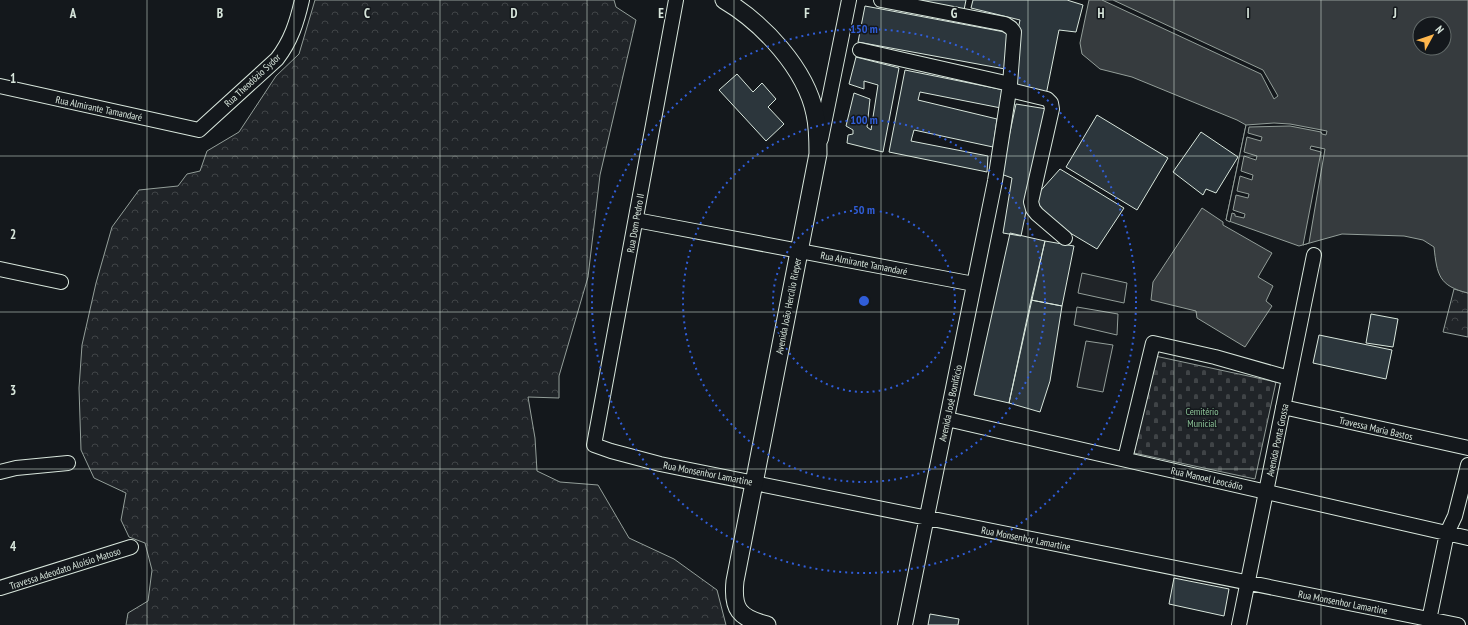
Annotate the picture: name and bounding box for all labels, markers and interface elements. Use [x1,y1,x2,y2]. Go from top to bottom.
text: A [69,5,77,22]
text: B [217,5,223,22]
text: C [364,5,370,22]
text: D [511,5,518,22]
text: E [658,5,664,22]
text: F [804,5,810,22]
text: G [951,5,958,22]
text: H [1098,5,1105,22]
text: I [1246,5,1250,22]
text: J [1392,5,1397,22]
north arrow [1412,16,1452,56]
text: 150 m [850,21,878,36]
text: N [1432,23,1447,36]
street label: Rua Theodózio Sydor [221,51,283,110]
text: 1 [10,70,16,87]
street label: Rua Almirante Tamandaré [54,93,143,124]
text: 100 m [850,112,878,127]
street label: Rua Dom Pedro II [624,192,647,254]
text: 50 m [853,202,875,217]
text: 2 [10,226,16,243]
street label: Rua Almirante Tamandaré [819,249,908,278]
street label: Avenida João Hercílio Rieper [773,257,804,355]
centre of rings [857,294,871,308]
street label: Avenida José Bonifácio [936,364,965,443]
text: 3 [10,382,16,399]
street label: Avenida Ponta Grossa [1263,403,1292,478]
park label: Cemitério Municial [1185,405,1219,430]
street label: Travessa Maria Bastos [1338,414,1415,443]
street label: Rua Monsenhor Lamartine [662,458,754,489]
street label: Rua Manoel Leocádio [1170,464,1244,493]
street label: Rua Monsenhor Lamartine [980,523,1072,554]
text: 4 [10,538,17,555]
street label: Travessa Adeodato Aloísio Matoso [8,544,122,593]
street label: Rua Monsenhor Lamartine [1297,587,1389,618]

